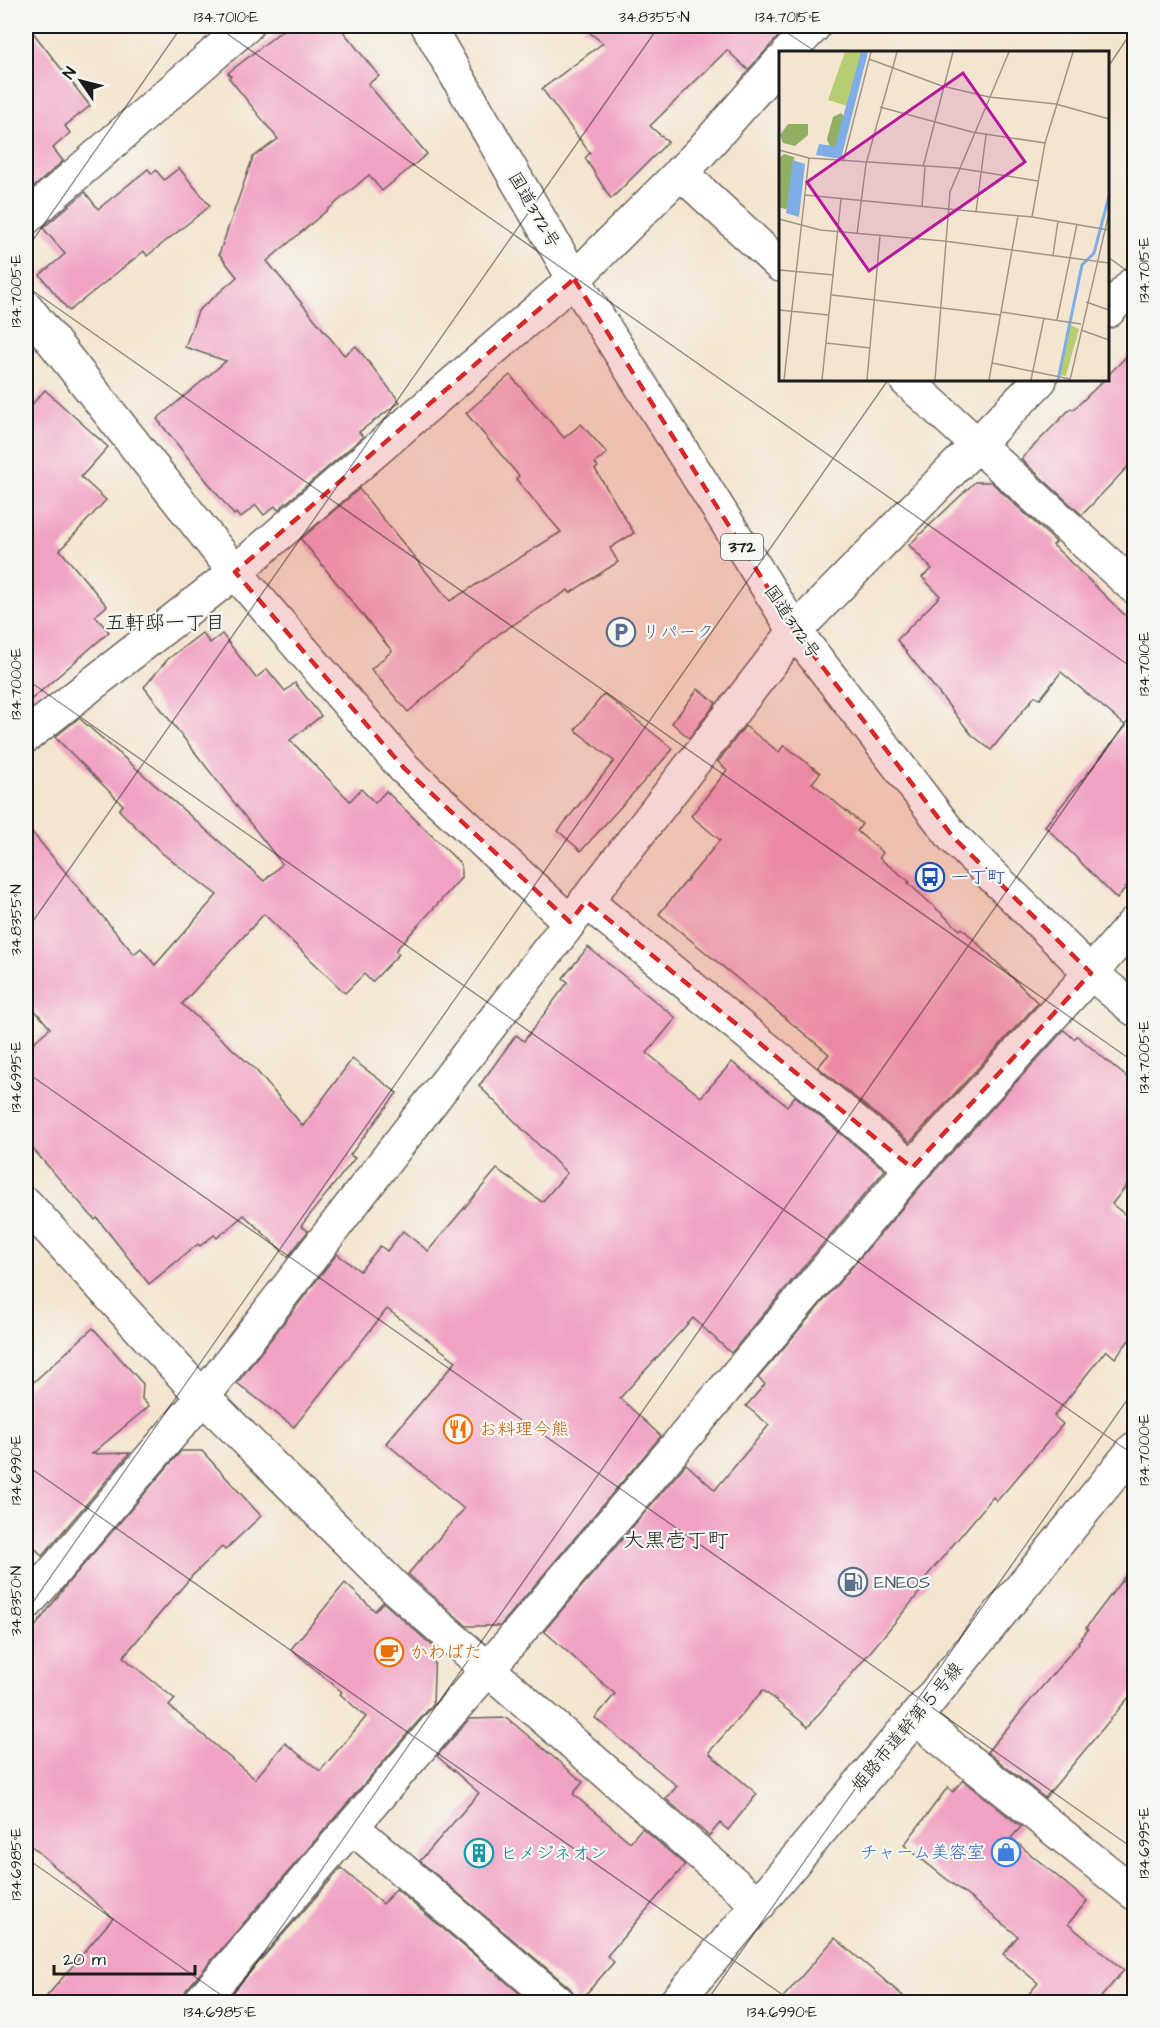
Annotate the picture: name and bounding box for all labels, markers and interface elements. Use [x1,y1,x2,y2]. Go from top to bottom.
text: 134.7010°E [194,7,258,28]
text: 34.8355°N [618,7,690,28]
text: 134.7015°E [755,7,821,28]
north arrow [51,51,111,111]
inset map [779,51,1109,381]
text: N [58,63,81,83]
street label: 国道372号 [502,167,566,253]
text: 134.7015°E [1134,237,1155,303]
text: 134.7005°E [6,254,27,327]
road number: 372 [721,534,763,560]
street label: 国道372号 [758,580,826,664]
district label: 五軒邸一丁目 [105,609,225,637]
parking icon: リパーク [605,616,637,648]
place label: リパーク [642,620,714,645]
text: 134.7010°E [1134,632,1155,696]
text: 134.7000°E [6,648,27,720]
bus stop icon: 一丁町 [914,861,946,893]
place label: 一丁町 [951,865,1005,890]
text: 34.8355°N [6,884,27,956]
text: 134.7005°E [1134,1020,1155,1093]
text: 134.6995°E [6,1041,27,1113]
restaurant icon: お料理今熊 [442,1413,474,1445]
text: 134.7000°E [1134,1414,1155,1486]
place label: お料理今熊 [479,1417,569,1442]
text: 134.6990°E [6,1435,27,1505]
district label: 大黒壱丁町 [624,1526,729,1555]
text: 34.8350°N [6,1566,27,1636]
fuel station icon: ENEOS [837,1566,869,1598]
place label: ENEOS [874,1570,930,1595]
cafe icon: かわばた [373,1636,405,1668]
place label: かわばた [410,1640,482,1665]
street label: 姫路市道幹第５号線 [845,1657,969,1797]
text: 134.6995°E [1134,1807,1155,1879]
text: 134.6985°E [6,1828,27,1900]
shop icon: チャーム美容室 [990,1836,1022,1868]
building icon: ヒメジネオン [463,1837,495,1869]
place label: チャーム美容室 [860,1840,985,1865]
place label: ヒメジネオン [500,1841,608,1866]
scale bar [54,1938,195,1976]
text: 20 m [63,1947,106,1972]
text: 134.6985°E [184,2002,256,2023]
text: 134.6990°E [747,2002,817,2023]

